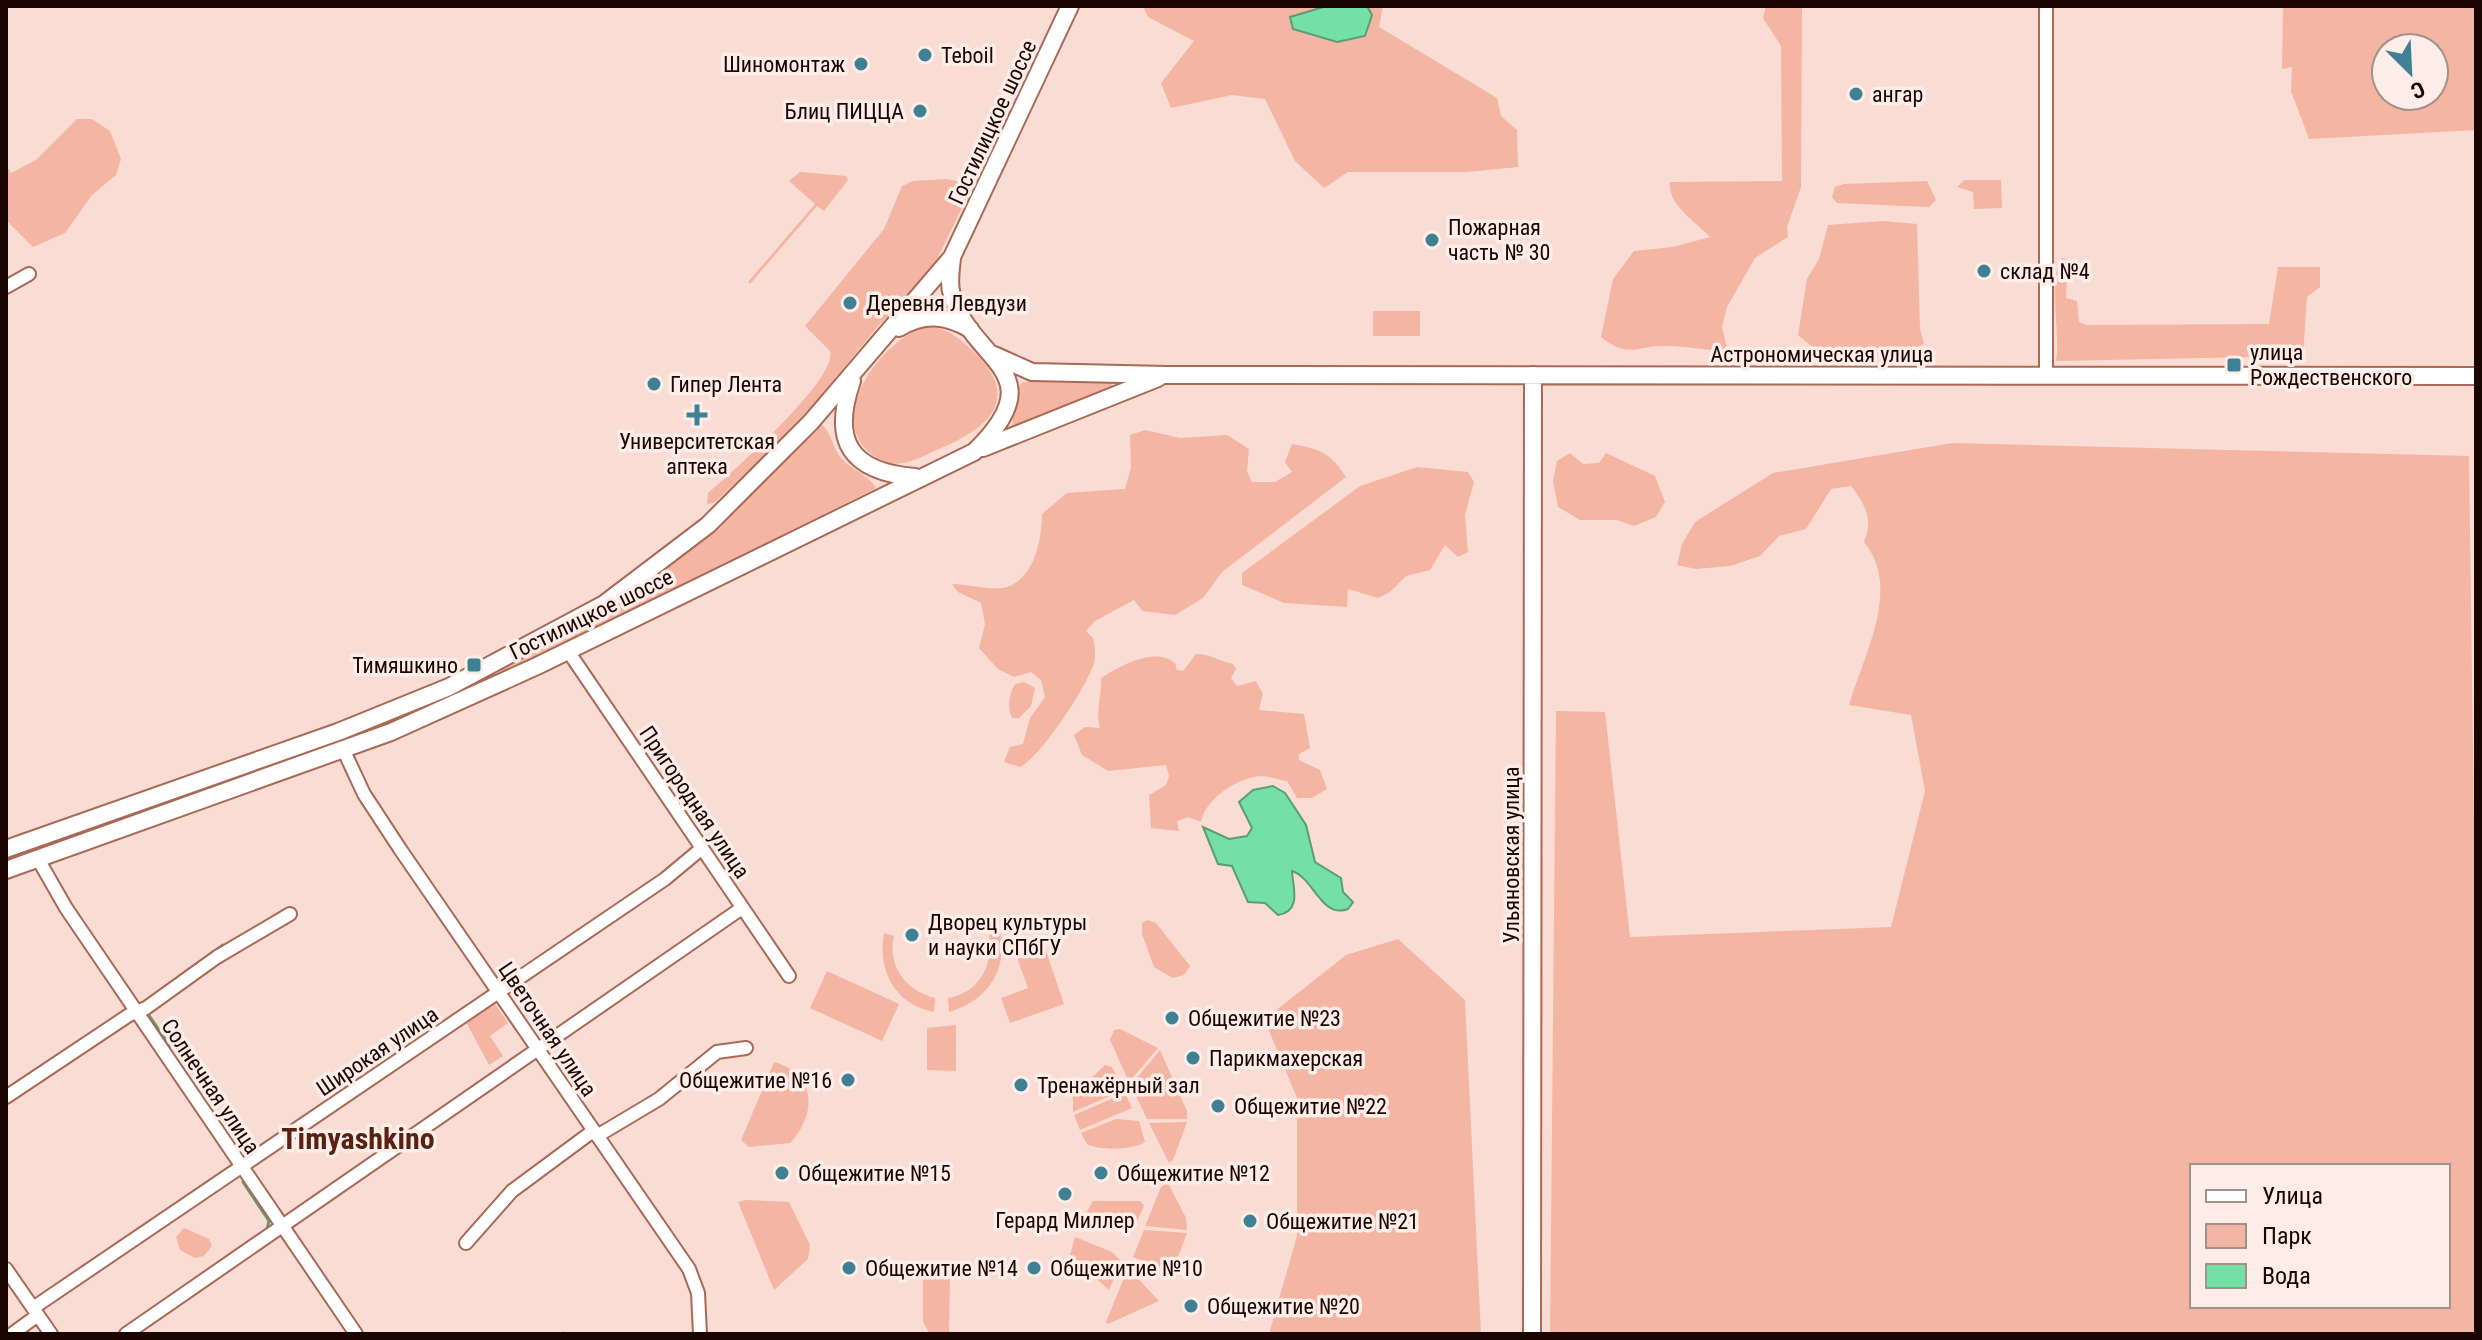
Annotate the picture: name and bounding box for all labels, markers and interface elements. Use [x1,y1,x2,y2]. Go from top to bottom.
north arrow [2370,32,2450,112]
street label: Гостилицкое шоссе [943,36,1041,208]
place label: Teboil [941,43,994,68]
marker: Teboil [916,46,934,64]
place label: Шиномонтаж [723,52,845,77]
marker: Шиномонтаж [852,55,870,73]
text: С [2407,76,2429,104]
place label: ангар [1872,82,1923,107]
marker: ангар [1847,85,1865,103]
place label: Блиц ПИЦЦА [785,99,904,124]
marker: Блиц ПИЦЦА [911,102,929,120]
place label: Пожарная часть № 30 [1448,215,1550,265]
marker: Пожарная часть № 30 [1423,231,1441,249]
place label: склад №4 [2000,259,2090,284]
marker: склад №4 [1975,262,1993,280]
place label: Деревня Левдузи [866,291,1027,316]
marker: Деревня Левдузи [841,294,859,312]
place label: улица Рождественского [2250,340,2412,390]
street label: Астрономическая улица [1711,342,1933,367]
marker: улица Рождественского [2225,356,2243,374]
place label: Гипер Лента [670,372,782,397]
marker: Гипер Лента [645,375,663,393]
marker: Университетская аптека [688,406,706,424]
place label: Университетская аптека [619,429,775,479]
street label: Гостилицкое шоссе [506,564,677,665]
place label: Тимяшкино [352,653,458,678]
marker: Тимяшкино [465,656,483,674]
street label: Пригородная улица [634,721,755,883]
street label: Ульяновская улица [1499,766,1524,944]
place label: Дворец культуры и науки СПбГУ [928,910,1087,960]
marker: Дворец культуры и науки СПбГУ [903,926,921,944]
street label: Цветочная улица [493,957,602,1101]
street label: Широкая улица [312,1002,443,1101]
place label: Общежитие №23 [1188,1006,1341,1031]
marker: Общежитие №23 [1163,1009,1181,1027]
street label: Солнечная улица [156,1014,265,1158]
place label: Парикмахерская [1209,1046,1363,1071]
marker: Парикмахерская [1184,1049,1202,1067]
place label: Общежитие №16 [679,1068,832,1093]
marker: Общежитие №16 [839,1071,857,1089]
place label: Тренажёрный зал [1037,1073,1200,1098]
marker: Тренажёрный зал [1012,1076,1030,1094]
place label: Общежитие №22 [1234,1094,1387,1119]
marker: Общежитие №22 [1209,1097,1227,1115]
district label: Timyashkino [281,1121,435,1156]
place label: Общежитие №15 [798,1161,951,1186]
place label: Общежитие №12 [1117,1161,1270,1186]
marker: Общежитие №15 [773,1164,791,1182]
marker: Общежитие №12 [1092,1164,1110,1182]
legend [2190,1164,2450,1308]
text: Улица [2262,1182,2323,1210]
marker: Герард Миллер [1056,1185,1074,1203]
place label: Герард Миллер [995,1208,1135,1233]
place label: Общежитие №21 [1266,1209,1419,1234]
marker: Общежитие №21 [1241,1212,1259,1230]
text: Парк [2262,1222,2312,1250]
place label: Общежитие №14 [865,1256,1018,1281]
place label: Общежитие №10 [1050,1256,1203,1281]
marker: Общежитие №14 [840,1259,858,1277]
marker: Общежитие №10 [1025,1259,1043,1277]
text: Вода [2262,1262,2311,1290]
place label: Общежитие №20 [1207,1294,1360,1319]
marker: Общежитие №20 [1182,1297,1200,1315]

